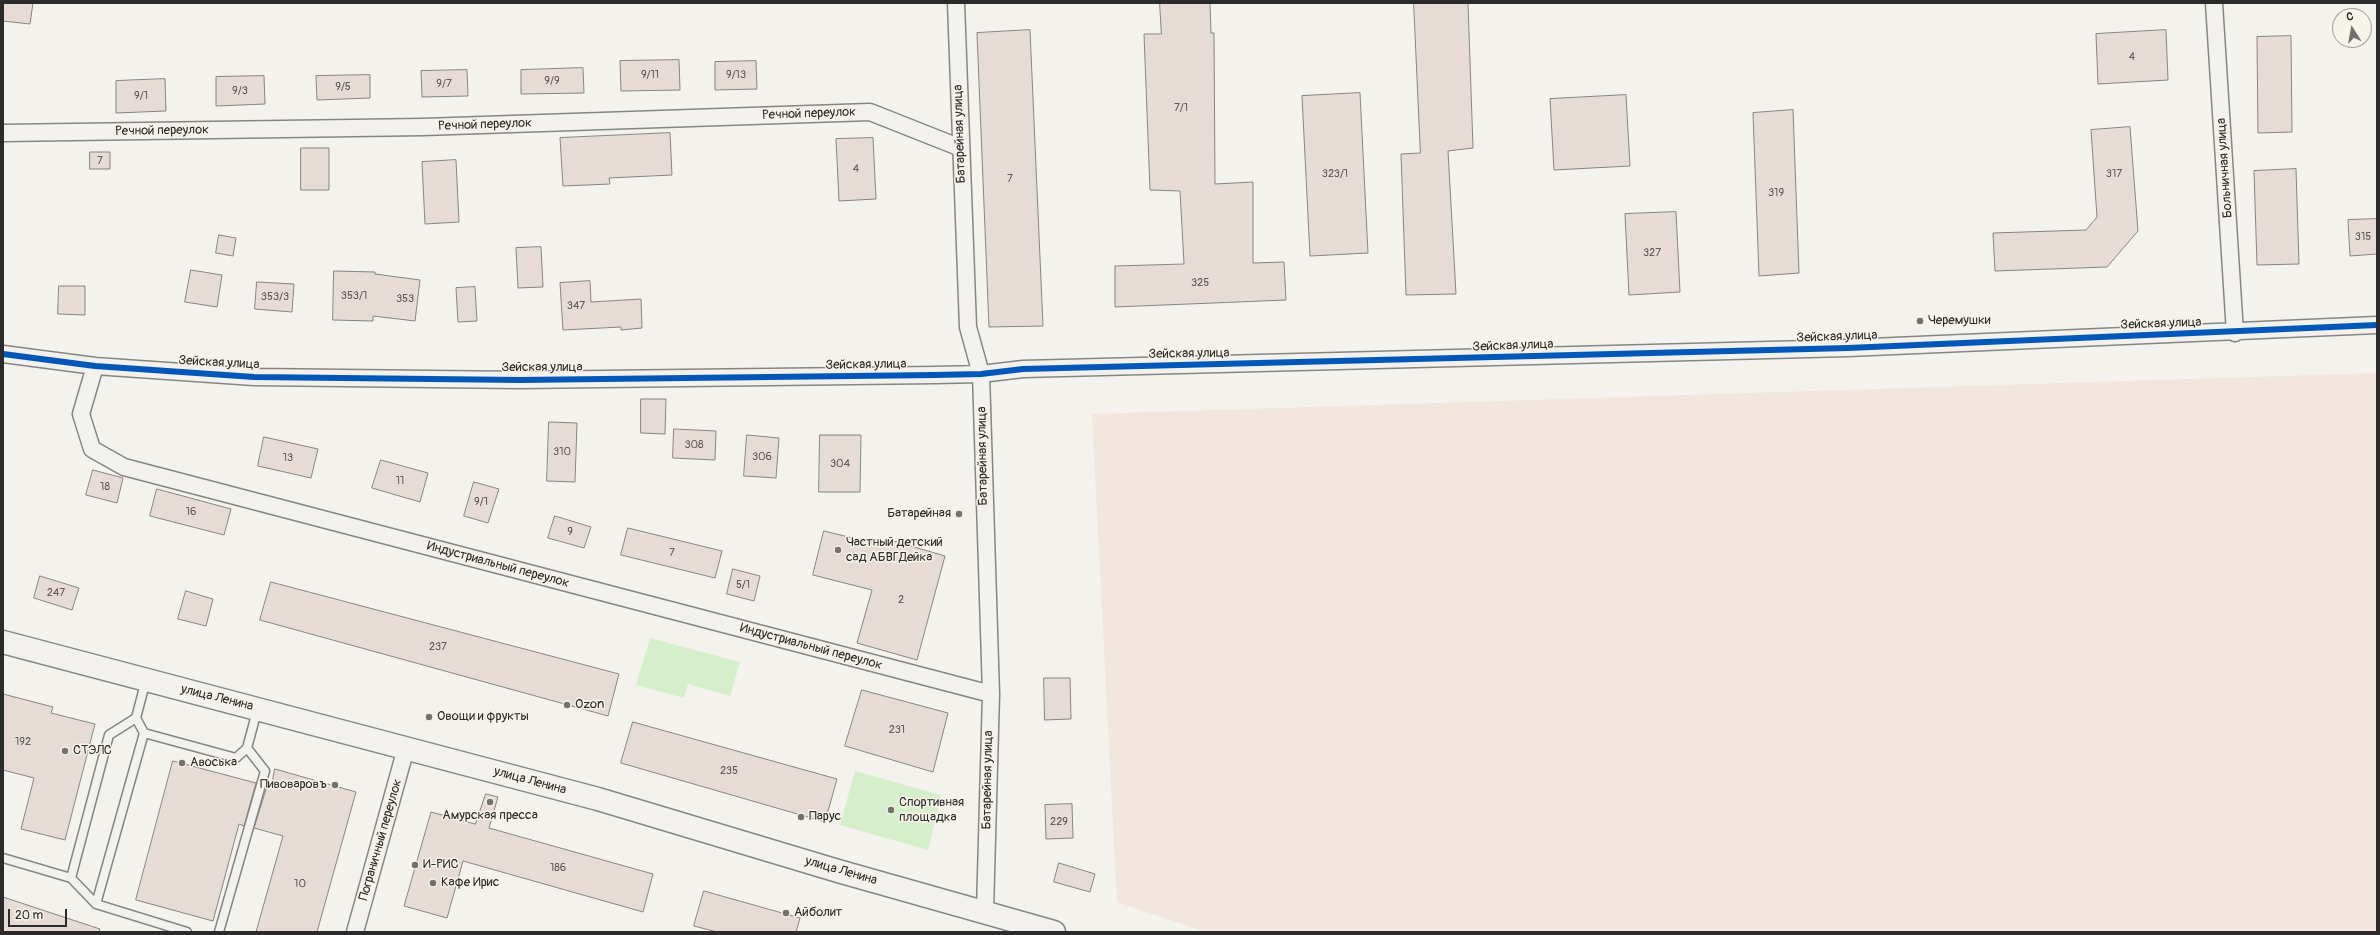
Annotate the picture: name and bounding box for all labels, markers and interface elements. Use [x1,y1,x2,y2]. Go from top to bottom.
north arrow [2332,8,2372,48]
text: С [2345,10,2354,24]
house number: 4 [2129,50,2135,64]
house number: 9/11 [641,68,659,82]
house number: 9/13 [726,68,746,82]
house number: 9/9 [544,74,560,88]
house number: 9/7 [436,77,452,91]
house number: 9/5 [335,80,351,94]
house number: 9/3 [232,84,248,98]
street label: Батарейная улица [950,84,970,184]
house number: 9/1 [134,89,148,103]
house number: 7/1 [1174,101,1188,115]
street label: Речной переулок [762,105,856,123]
street label: Речной переулок [438,116,532,134]
street label: Больничная улица [2214,117,2236,219]
street label: Речной переулок [115,122,209,140]
house number: 7 [97,154,103,168]
house number: 4 [853,162,859,176]
house number: 323/1 [1322,167,1348,181]
house number: 317 [2106,167,2122,181]
house number: 7 [1007,172,1013,186]
house number: 319 [1768,186,1784,200]
house number: 315 [2355,230,2371,244]
house number: 327 [1643,246,1661,260]
house number: 325 [1191,276,1209,290]
house number: 353/1 [341,289,367,303]
house number: 353/3 [261,290,289,304]
house number: 353 [396,292,414,306]
house number: 347 [567,299,585,313]
place label: Черемушки [1928,313,1991,329]
street label: Зейская улица [2120,315,2202,333]
marker: Черемушки [1915,316,1925,326]
street label: Зейская улица [1796,328,1878,346]
street label: Зейская улица [1472,337,1554,355]
street label: Зейская улица [1148,345,1230,363]
street label: Зейская улица [178,353,260,373]
street label: Зейская улица [825,356,907,374]
street label: Зейская улица [501,360,583,376]
street label: Батарейная улица [974,406,992,506]
house number: 308 [684,438,704,452]
house number: 310 [553,445,571,459]
house number: 306 [752,450,772,464]
house number: 13 [283,451,293,465]
house number: 304 [830,457,850,471]
house number: 11 [396,474,404,488]
house number: 18 [100,480,110,494]
house number: 9/1 [474,495,488,509]
house number: 16 [186,505,196,519]
place label: Батарейная [887,506,951,522]
marker: Батарейная [954,509,964,519]
house number: 9 [567,525,573,539]
place label: Частный детский сад АБВГДейка [846,535,943,566]
street label: Индустриальный переулок [425,538,571,592]
marker: Частный детский сад АБВГДейка [833,545,843,555]
house number: 7 [669,546,675,560]
house number: 5/1 [736,578,750,592]
house number: 247 [47,586,65,600]
house number: 2 [898,593,904,607]
street label: Индустриальный переулок [738,620,884,674]
house number: 237 [429,640,447,654]
street label: улица Ленина [179,681,255,715]
place label: Ozon [575,697,604,713]
marker: Ozon [562,700,572,710]
place label: Овощи и фрукты [437,709,529,725]
marker: Овощи и фрукты [424,712,434,722]
house number: 231 [889,723,905,737]
street label: Батарейная улица [979,730,997,830]
house number: 192 [15,735,31,749]
place label: СТЭЛС [73,743,112,759]
marker: СТЭЛС [60,746,70,756]
place label: Авоська [190,755,237,771]
marker: Авоська [177,758,187,768]
street label: улица Ленина [492,764,568,798]
house number: 235 [720,764,738,778]
place label: Пивоваровъ [260,777,327,793]
street label: Пограничный переулок [356,777,406,903]
marker: Пивоваровъ [330,780,340,790]
place label: Спортивная площадка [899,795,964,826]
marker: Амурская пресса [485,797,495,807]
marker: Спортивная площадка [886,805,896,815]
place label: Амурская пресса [442,808,538,824]
place label: Парус [809,809,841,825]
marker: Парус [796,812,806,822]
house number: 229 [1050,815,1068,829]
street label: улица Ленина [803,853,879,889]
place label: И-РИС [423,857,459,873]
marker: И-РИС [410,860,420,870]
house number: 186 [550,861,566,875]
place label: Кафе Ирис [441,875,499,891]
house number: 10 [294,877,306,891]
marker: Кафе Ирис [428,878,438,888]
scale bar [10,901,69,927]
place label: Айболит [794,905,842,921]
text: 20 m [15,908,43,923]
marker: Айболит [781,908,791,918]

